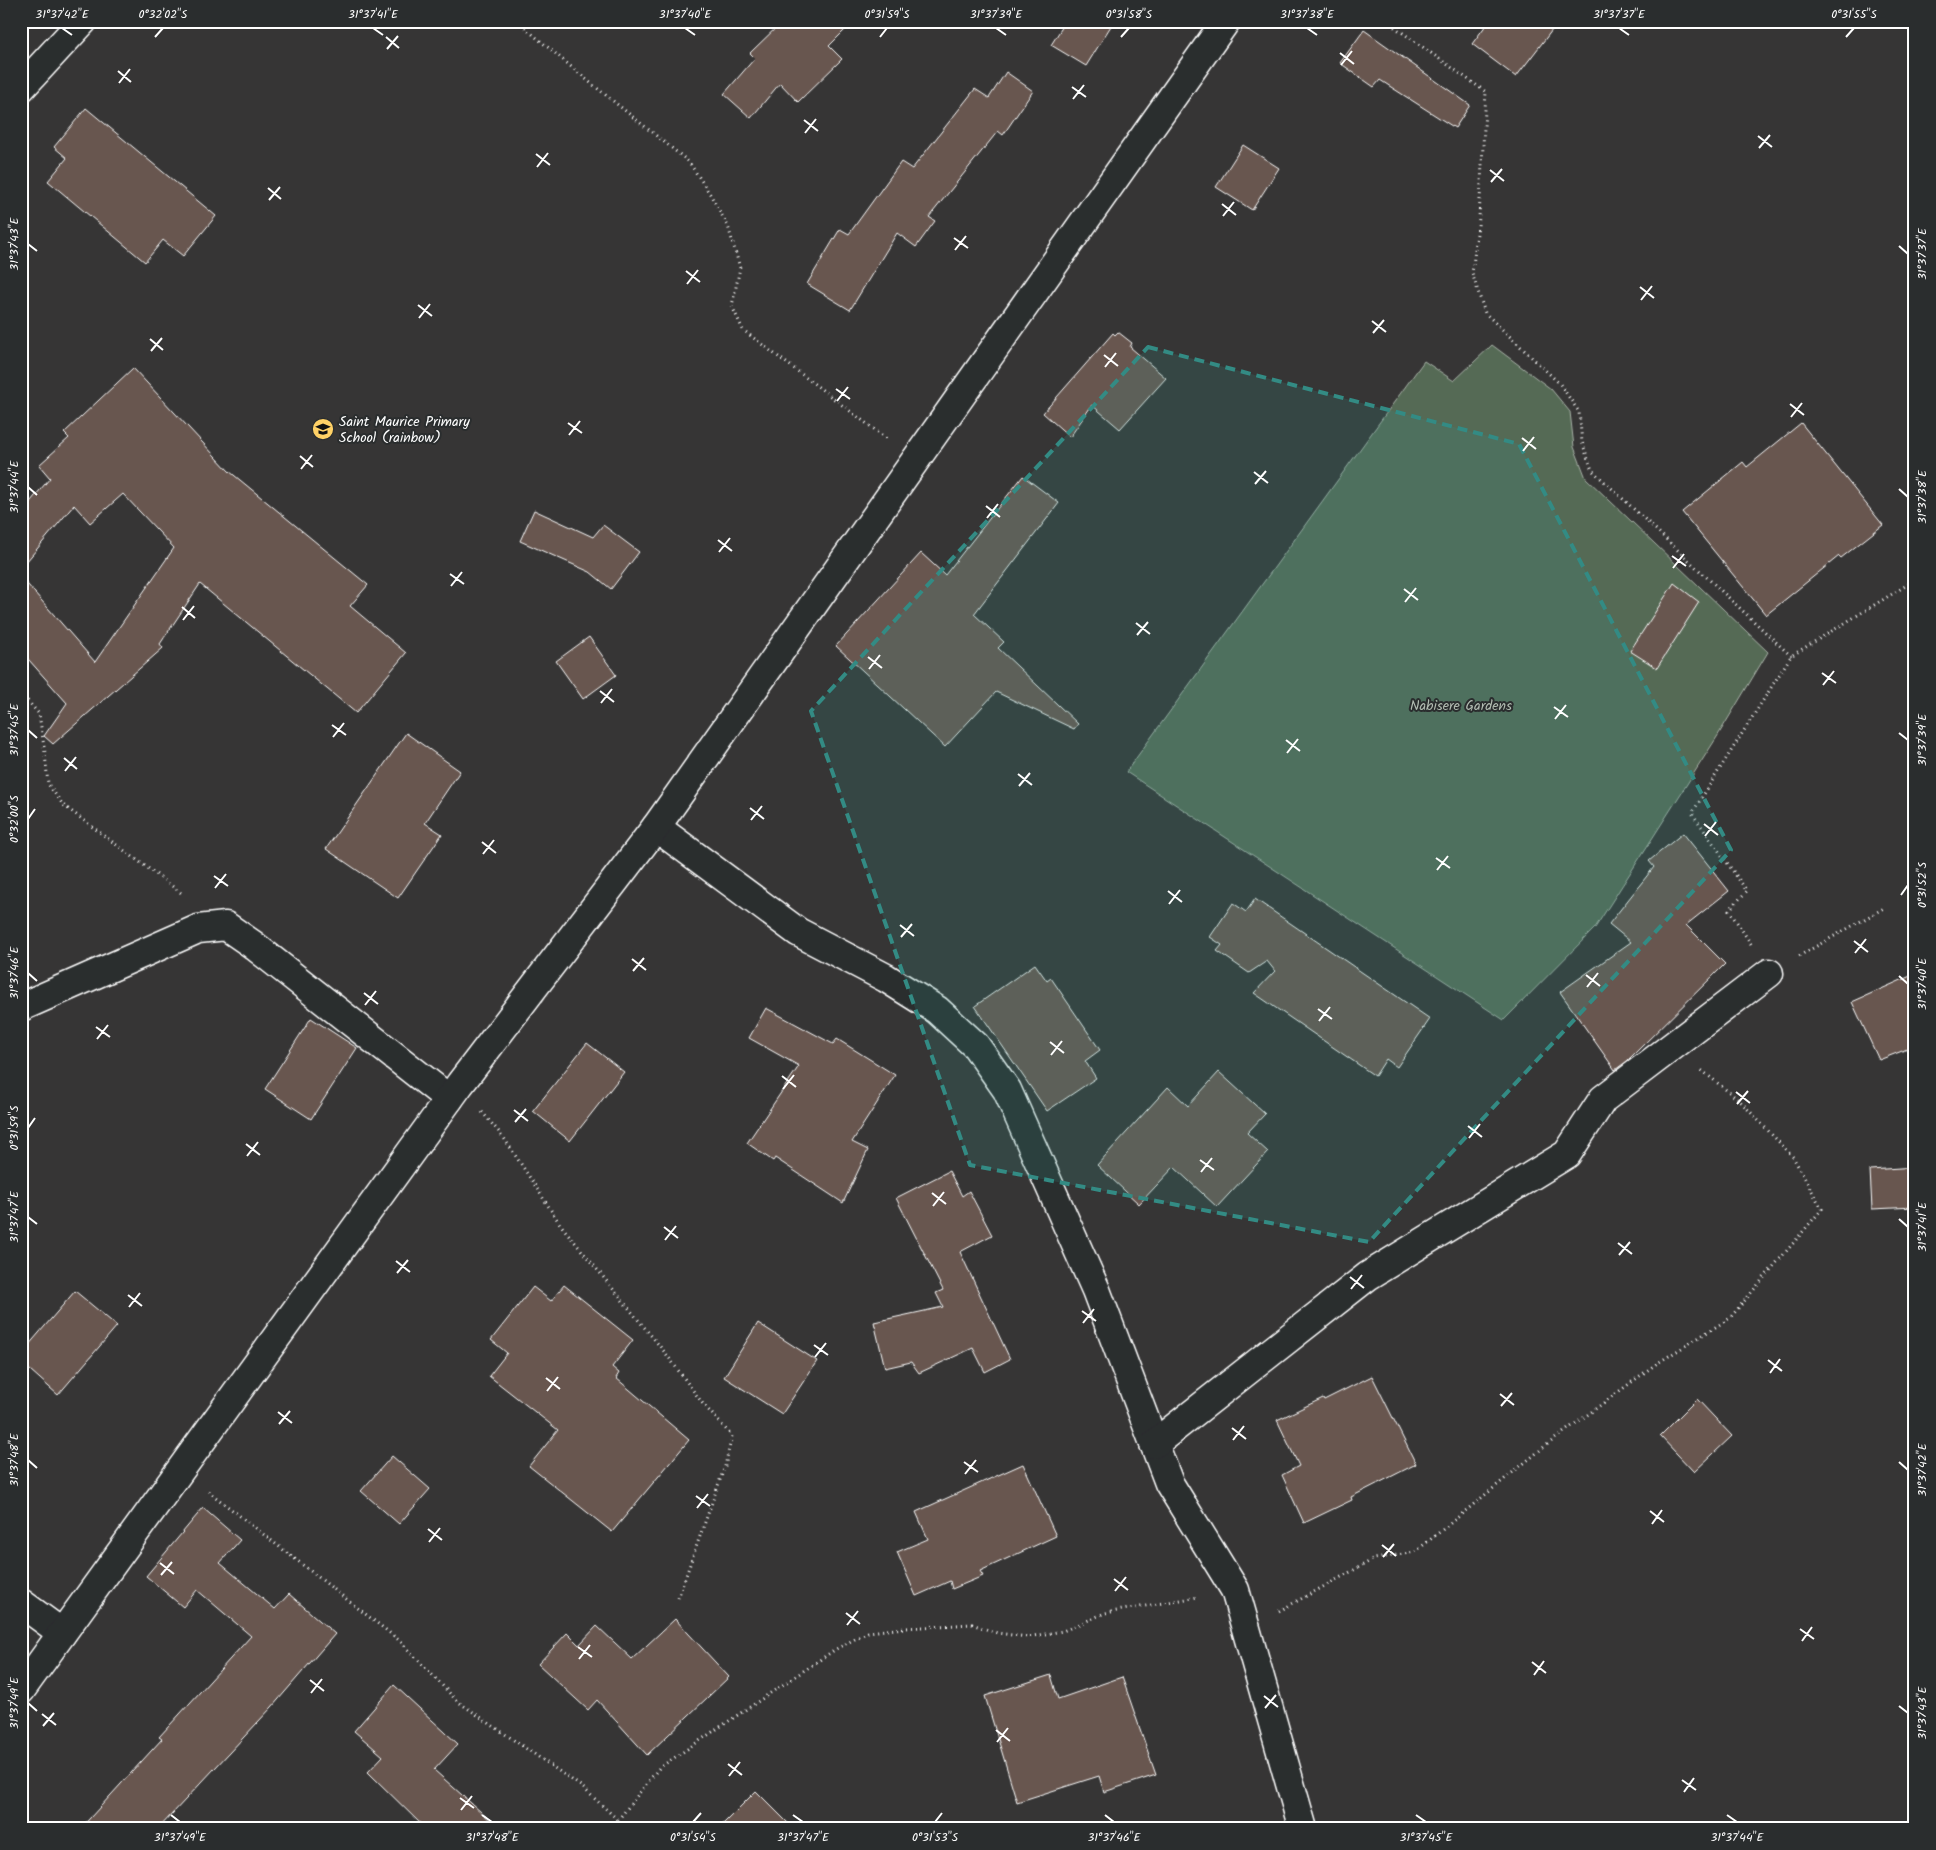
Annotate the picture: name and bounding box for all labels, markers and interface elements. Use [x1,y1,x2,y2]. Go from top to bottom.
text: 31°37'42"E [35,5,90,24]
text: 0°32'02"S [139,5,188,24]
text: 31°37'41"E [348,5,399,24]
text: 31°37'40"E [659,5,712,24]
text: 0°31'59"S [864,5,910,24]
text: 31°37'39"E [970,5,1023,24]
text: 0°31'58"S [1106,5,1153,24]
text: 31°37'38"E [1280,5,1335,24]
text: 31°37'37"E [1593,5,1646,24]
text: 0°31'55"S [1831,5,1877,24]
text: 31°37'43"E [5,216,24,271]
text: 31°37'37"E [1913,227,1932,280]
place label: Saint Maurice Primary School (rainbow) [339,411,470,449]
school or university icon: Saint Maurice Primary School (rainbow) [311,417,335,441]
text: 31°37'44"E [5,460,24,514]
text: 31°37'38"E [1913,469,1932,524]
park label: Nabisere Gardens [1410,695,1512,717]
text: 31°37'45"E [5,703,24,756]
text: 31°37'39"E [1913,713,1932,766]
text: 0°32'00"S [5,794,24,843]
text: 0°31'52"S [1913,861,1932,908]
text: 31°37'46"E [5,945,24,1000]
text: 31°37'40"E [1913,957,1932,1010]
text: 0°31'59"S [5,1105,24,1151]
text: 31°37'47"E [5,1190,24,1243]
text: 31°37'41"E [1913,1201,1932,1252]
text: 31°37'48"E [5,1432,24,1487]
text: 31°37'42"E [1913,1442,1932,1497]
text: 31°37'49"E [5,1676,24,1729]
text: 31°37'43"E [1913,1685,1932,1740]
text: 31°37'49"E [154,1828,207,1847]
text: 31°37'48"E [465,1828,520,1847]
text: 0°31'54"S [670,1828,717,1847]
text: 31°37'47"E [777,1828,830,1847]
text: 0°31'53"S [912,1828,959,1847]
text: 31°37'46"E [1087,1828,1142,1847]
text: 31°37'45"E [1400,1828,1453,1847]
text: 31°37'44"E [1710,1828,1764,1847]

